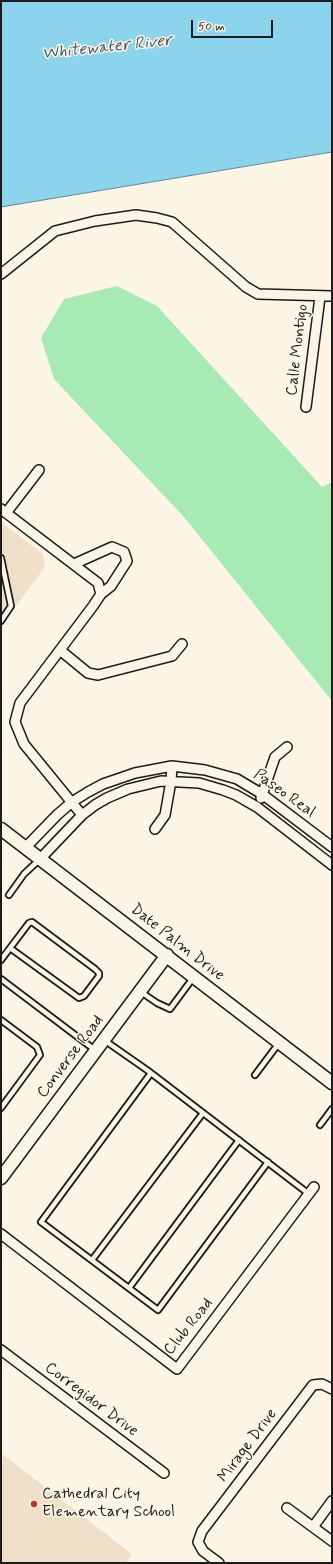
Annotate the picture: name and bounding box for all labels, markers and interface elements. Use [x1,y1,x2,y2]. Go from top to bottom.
scale bar [193,12,275,38]
text: 50 m [198,19,225,35]
water label: Whitewater River [41,31,173,65]
street label: Calle Montigo [283,303,313,397]
street label: Paseo Real [249,766,319,822]
street label: Date Palm Drive [126,900,228,986]
street label: Converse Road [34,1012,108,1102]
street label: Club Road [160,1295,218,1359]
street label: Corregidor Drive [40,1359,142,1441]
street label: Mirage Drive [214,1406,282,1486]
place label: Cathedral City Elementary School [42,1485,175,1523]
marker: Cathedral City Elementary School [29,1499,39,1509]

